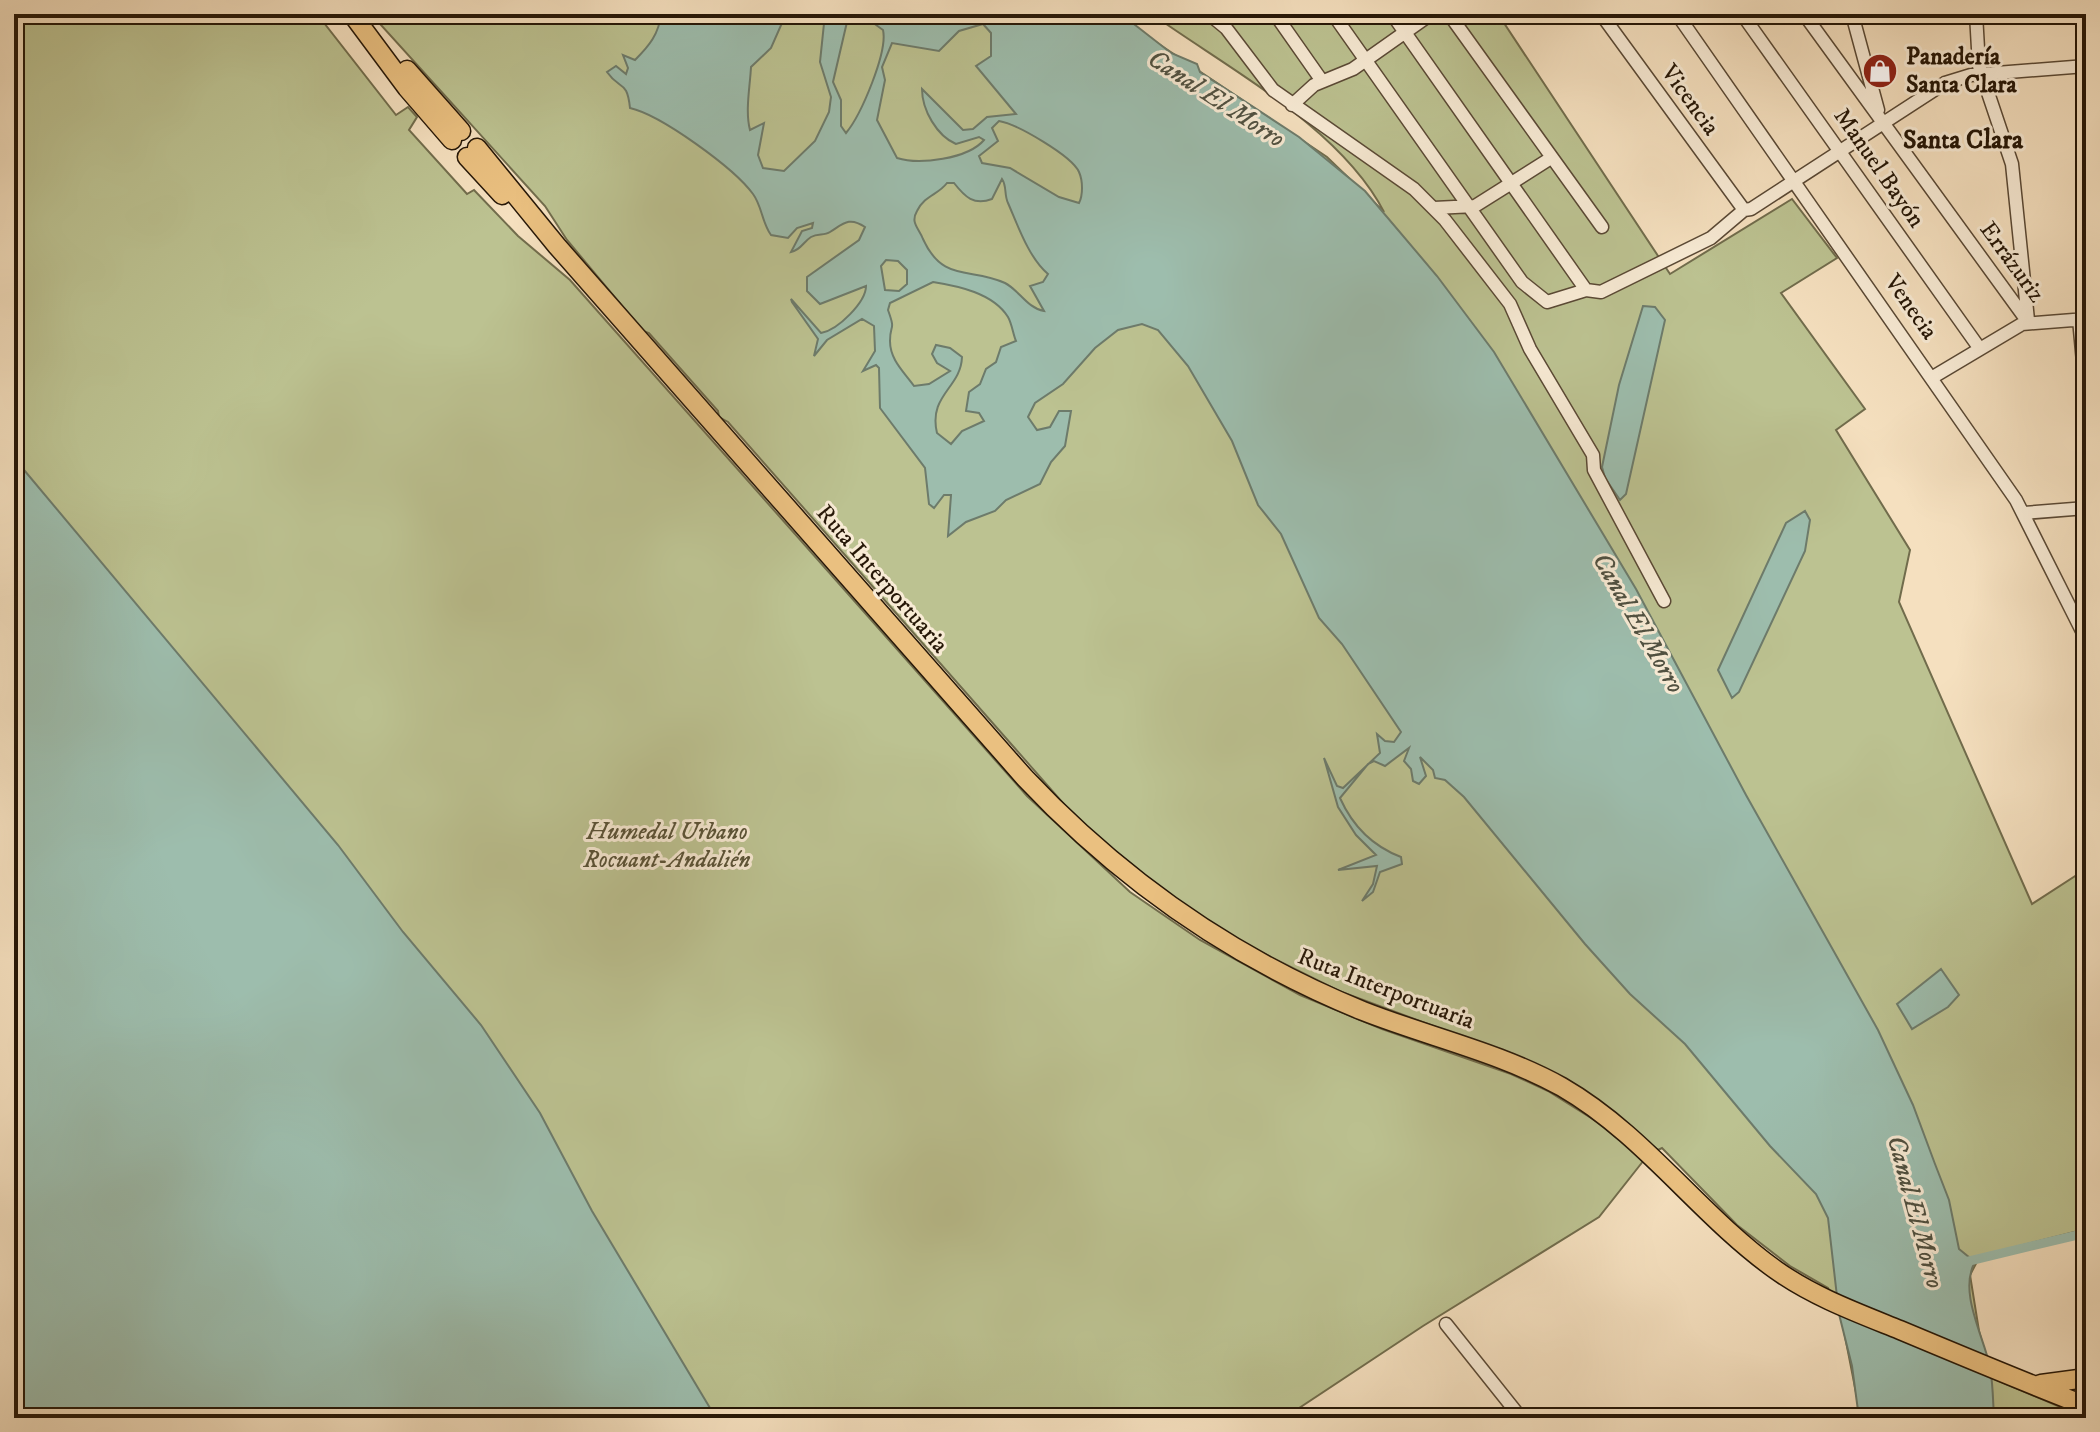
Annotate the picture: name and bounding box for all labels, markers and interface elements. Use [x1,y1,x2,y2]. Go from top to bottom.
water label: Canal El Morro [1141,42,1291,156]
place label: Panadería Santa Clara [1906,42,2018,100]
shop icon: Panadería Santa Clara [1861,52,1899,90]
street label: Vicencia [1654,58,1726,142]
street label: Manuel Bayón [1827,102,1931,234]
district label: Santa Clara [1903,124,2024,157]
street label: Errázuriz [1973,216,2052,309]
street label: Venecia [1877,268,1945,346]
street label: Ruta Interportuaria [809,499,955,660]
water label: Canal El Morro [1584,547,1692,699]
park label: Humedal Urbano Rocuant-Andalién [583,817,750,875]
street label: Ruta Interportuaria [1293,942,1479,1037]
water label: Canal El Morro [1879,1132,1951,1292]

